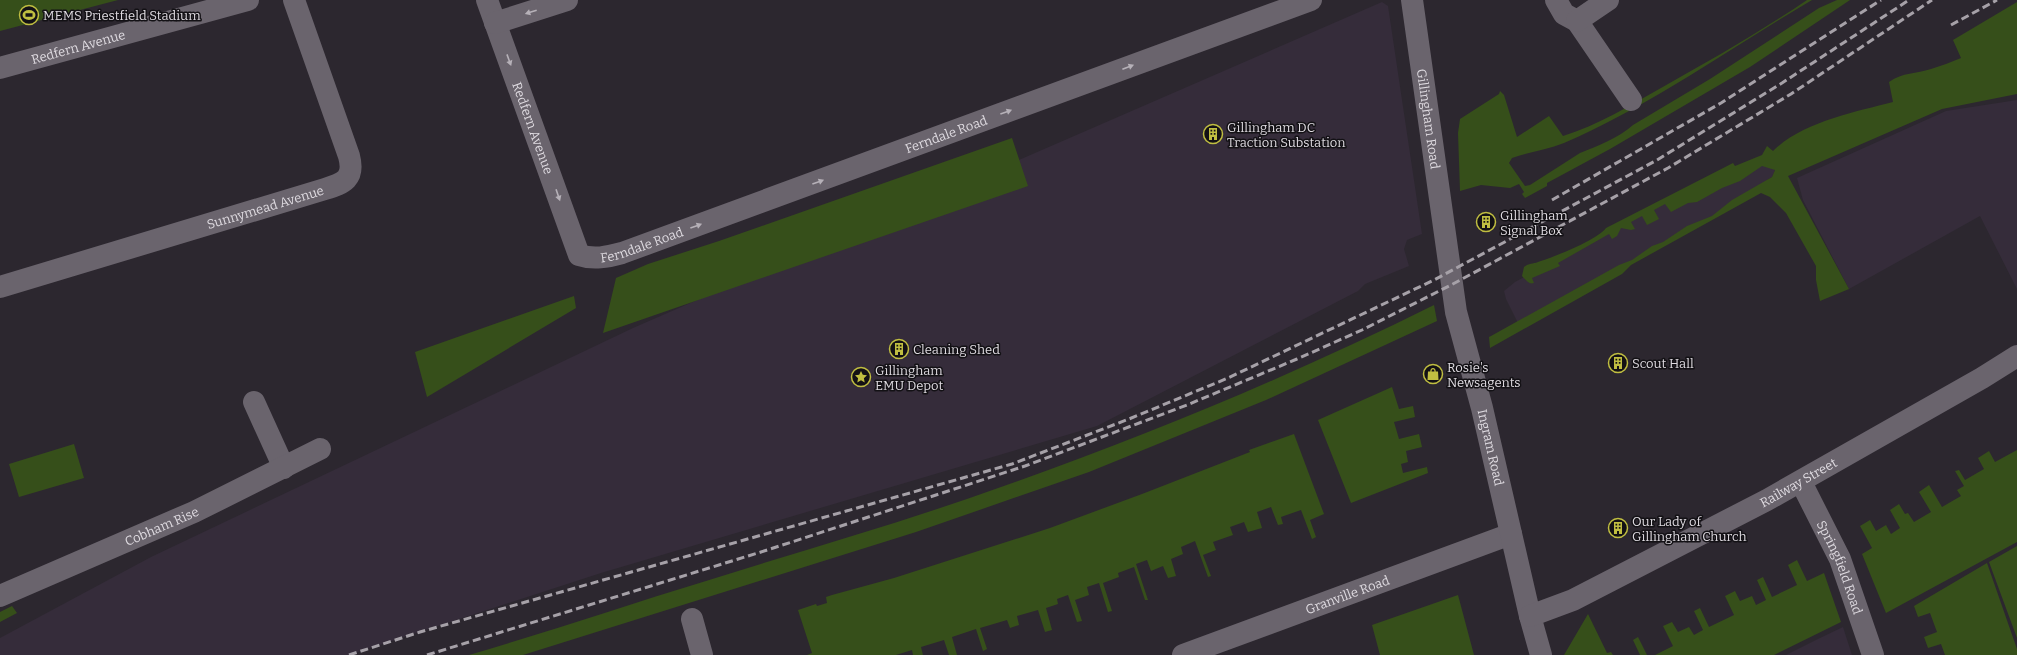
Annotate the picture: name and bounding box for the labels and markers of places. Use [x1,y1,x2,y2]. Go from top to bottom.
sports icon: MEMS Priestfield Stadium [18,4,40,26]
place label: MEMS Priestfield Stadium [43,8,201,23]
place label: Gillingham DC Traction Substation [1227,120,1346,150]
building icon: Gillingham DC Traction Substation [1202,123,1224,145]
place label: Gillingham Signal Box [1500,208,1568,238]
building icon: Gillingham Signal Box [1475,211,1497,233]
building icon: Cleaning Shed [888,338,910,360]
place label: Cleaning Shed [913,342,1000,357]
building icon: Scout Hall [1607,352,1629,374]
place label: Scout Hall [1632,356,1694,371]
place label: Rosie's Newsagents [1447,360,1521,390]
place label: Gillingham EMU Depot [875,363,943,393]
shop icon: Rosie's Newsagents [1422,363,1444,385]
place icon: Gillingham EMU Depot [850,366,872,388]
place label: Our Lady of Gillingham Church [1632,514,1746,544]
building icon: Our Lady of Gillingham Church [1607,517,1629,539]

